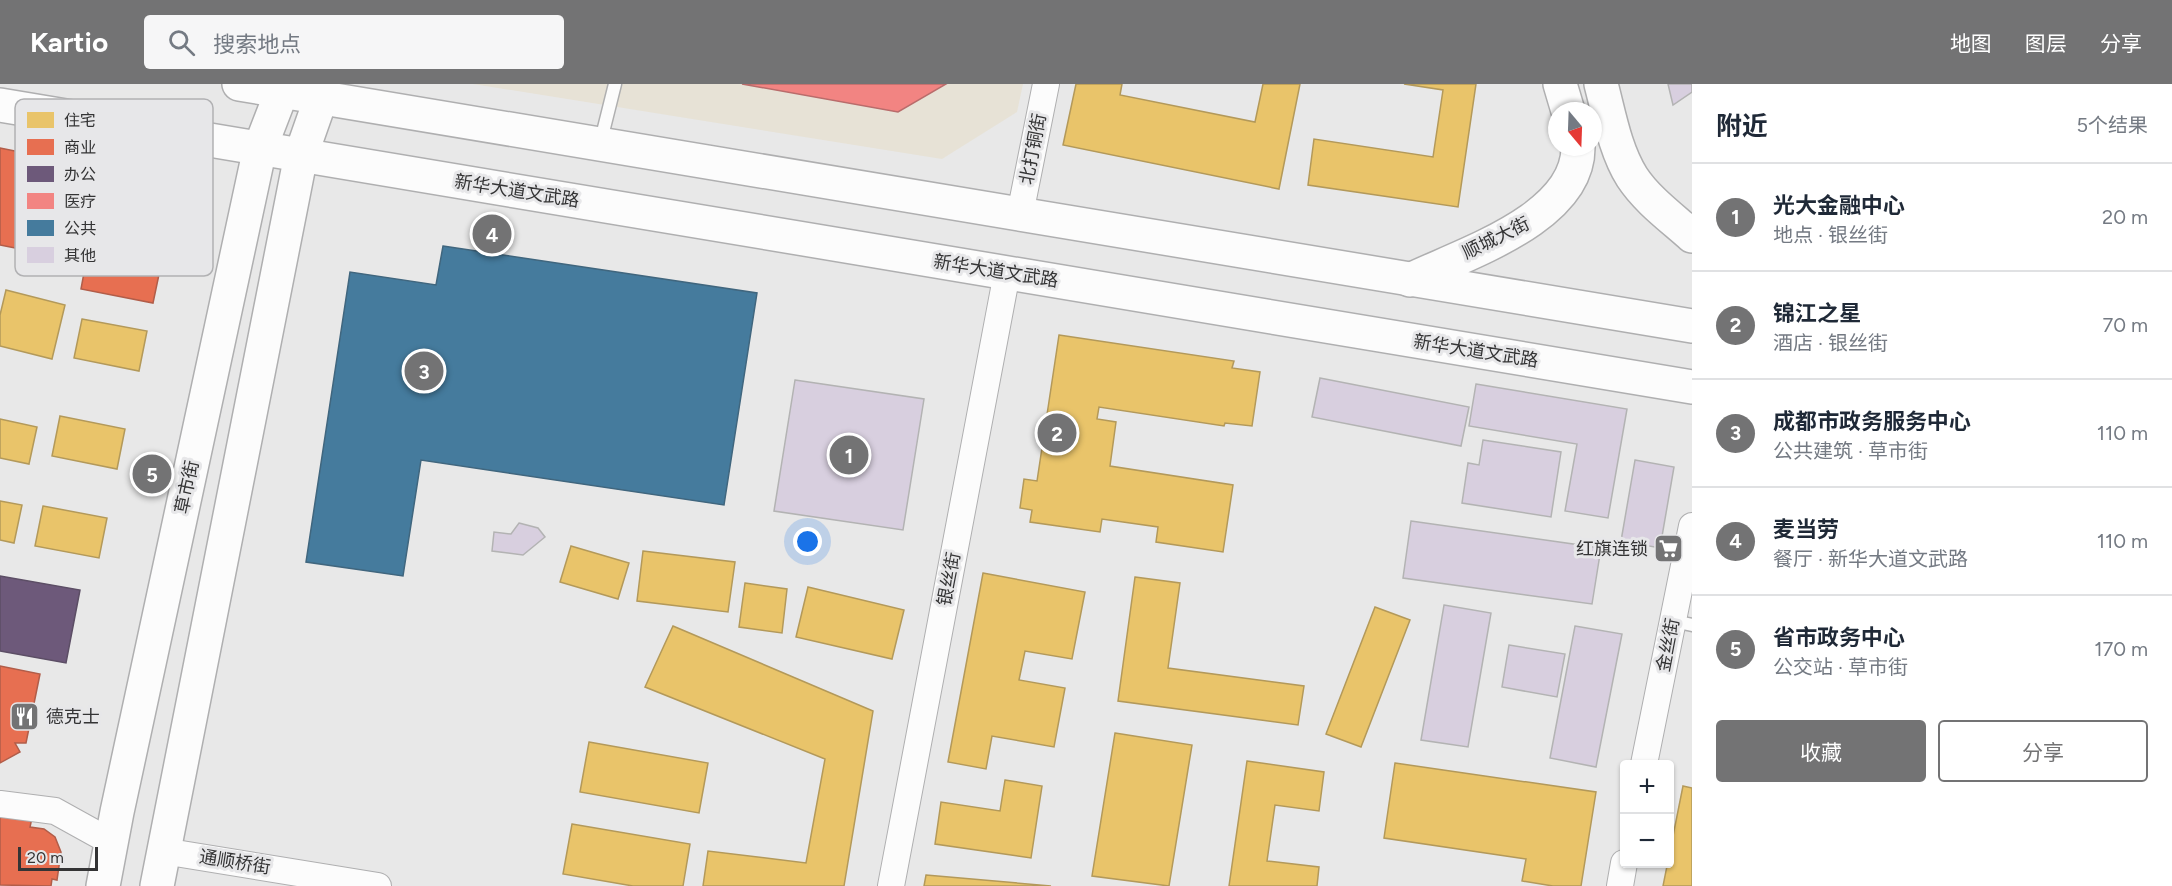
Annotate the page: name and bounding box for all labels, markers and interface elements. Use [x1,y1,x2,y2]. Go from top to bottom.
search box [144,15,564,69]
text: Kartio [30,25,108,59]
icon: search [165,26,198,59]
text: 搜索地点 [213,31,301,58]
text: 地图 [1950,31,1992,56]
text: 图层 [2025,31,2067,56]
text: 分享 [2100,31,2142,56]
legend [15,99,213,276]
north arrow [1548,102,1602,156]
text: 附近 [1716,110,1768,142]
text: 住宅 [64,111,96,130]
street label: 北打铜街 [1015,112,1051,186]
text: 5个结果 [2077,113,2148,137]
text: 商业 [64,138,96,157]
text: 办公 [64,165,96,184]
street label: 新华大道文武路 [453,170,581,212]
text: 医疗 [64,192,96,211]
text: 光大金融中心 [1773,192,1905,219]
text: 1 [1731,205,1740,229]
text: 20 m [2102,205,2148,229]
pin: 4 [472,212,512,256]
street label: 顺城大街 [1459,212,1533,264]
text: 公共 [64,219,96,238]
text: 地点 · 银丝街 [1773,223,1888,247]
text: 其他 [64,246,96,265]
street label: 新华大道文武路 [932,250,1060,292]
text: 锦江之星 [1773,300,1861,327]
text: 2 [1730,313,1741,337]
text: 70 m [2102,313,2148,337]
street label: 新华大道文武路 [1412,330,1540,372]
text: 酒店 · 银丝街 [1773,331,1888,355]
pin: 3 [404,348,444,394]
text: 成都市政务服务中心 [1773,408,1971,435]
pin: 2 [1038,410,1076,456]
text: 3 [1730,421,1741,445]
text: 110 m [2097,421,2148,445]
pin: 1 [830,432,868,478]
text: 公共建筑 · 草市街 [1773,439,1928,463]
pin: 5 [132,452,172,496]
street label: 草市街 [171,458,203,516]
text: 麦当劳 [1773,516,1839,543]
your location [793,527,822,556]
text: 4 [1729,529,1742,553]
text: 110 m [2097,529,2148,553]
supermarket icon: 红旗连锁 [1653,533,1685,565]
place label: 红旗连锁 [1576,538,1648,560]
text: 餐厅 · 新华大道文武路 [1773,547,1968,571]
street label: 银丝街 [933,550,965,608]
street label: 金丝街 [1652,616,1684,674]
text: 省市政务中心 [1773,624,1905,651]
text: 5 [1730,637,1741,661]
text: 170 m [2094,637,2148,661]
text: 公交站 · 草市街 [1773,655,1908,679]
restaurant icon: 德克士 [9,701,41,733]
place label: 德克士 [46,706,100,728]
button: 收藏 [1716,720,1926,782]
button: 分享 [1938,720,2148,782]
map controls [1620,760,1674,868]
button: + [1620,760,1674,814]
button: − [1620,814,1674,868]
scale bar [18,844,98,872]
street label: 通顺桥街 [198,846,272,878]
text: 20 m [27,848,64,867]

